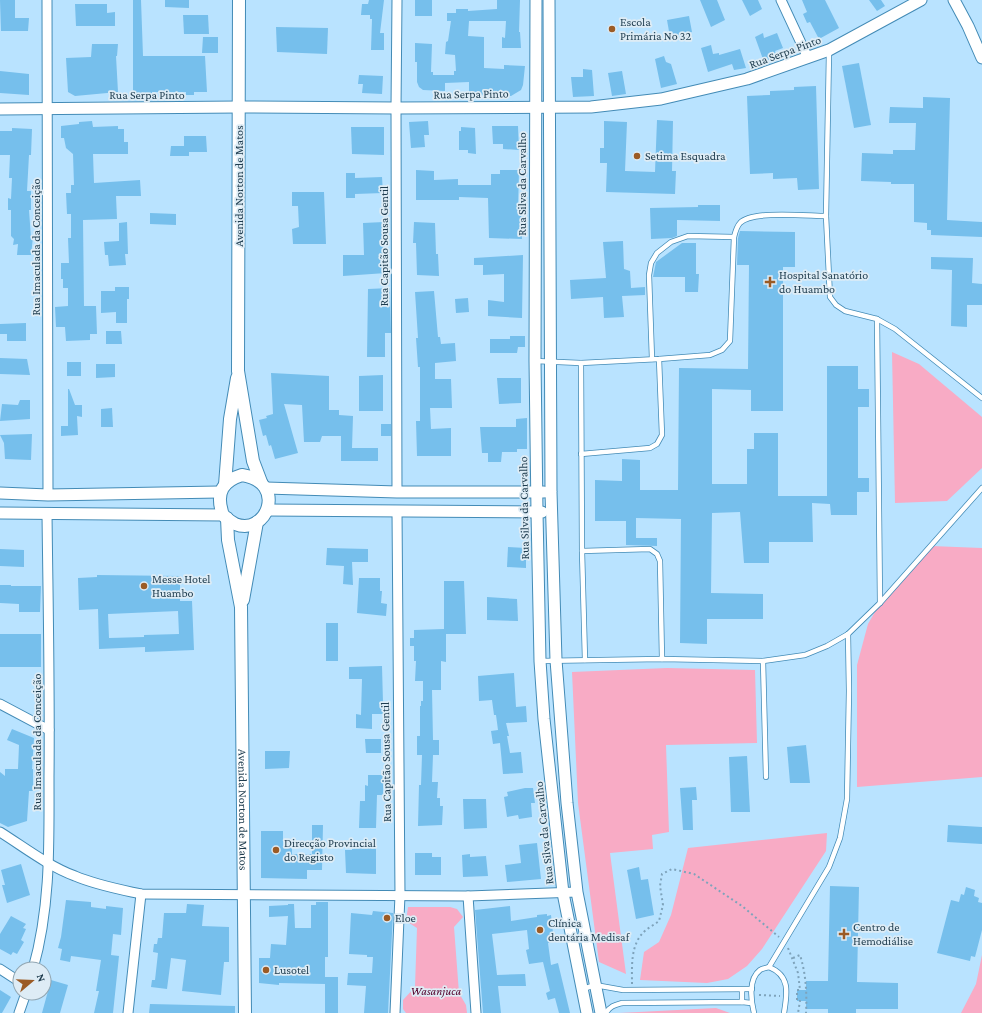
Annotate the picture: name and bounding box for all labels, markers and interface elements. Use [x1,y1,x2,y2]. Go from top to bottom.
place label: Escola Primária No 32 [620,15,691,43]
marker: Escola Primária No 32 [607,24,617,34]
street label: Rua Serpa Pinto [747,33,823,71]
street label: Rua Serpa Pinto [433,86,509,102]
street label: Rua Serpa Pinto [109,88,185,102]
street label: Avenida Norton de Matos [232,125,246,247]
street label: Rua Silva da Carvalho [515,132,529,236]
place label: Setima Esquadra [645,149,726,163]
marker: Setima Esquadra [632,151,642,161]
street label: Rua Imaculada da Conceição [29,178,43,316]
street label: Rua Capitão Sousa Gentil [377,186,391,306]
place label: Hospital Sanatório do Huambo [779,268,868,296]
marker: Hospital Sanatório do Huambo [764,276,776,288]
street label: Rua Silva da Carvalho [516,456,532,560]
place label: Messe Hotel Huambo [152,572,210,600]
marker: Messe Hotel Huambo [139,581,149,591]
street label: Rua Imaculada da Conceição [30,673,44,811]
street label: Rua Capitão Sousa Gentil [378,702,394,822]
street label: Avenida Norton de Matos [235,749,251,871]
street label: Rua Silva da Carvalho [532,781,556,885]
place label: Direcção Provincial do Registo [284,836,376,864]
marker: Direcção Provincial do Registo [271,845,281,855]
place label: Eloe [395,911,416,925]
marker: Eloe [382,913,392,923]
place label: Clínica dentária Medisaf [548,916,631,944]
place label: Centro de Hemodiálise [853,920,913,948]
marker: Clínica dentária Medisaf [535,925,545,935]
marker: Centro de Hemodiálise [838,928,850,940]
north arrow [12,961,52,1001]
place label: Lusotel [274,963,309,977]
marker: Lusotel [261,965,271,975]
text: N [35,972,49,984]
park label: Wasanjuca [411,984,462,998]

